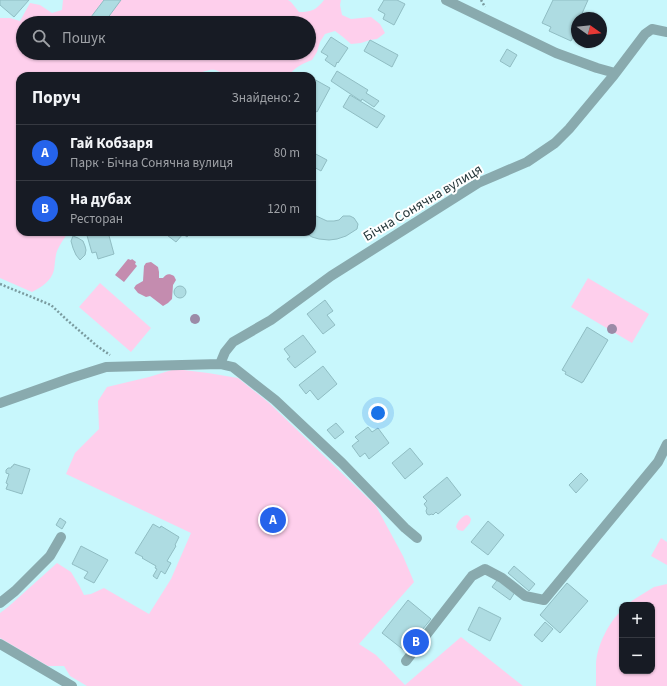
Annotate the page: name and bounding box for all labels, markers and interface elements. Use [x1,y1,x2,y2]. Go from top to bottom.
north arrow [571,12,607,48]
search box [16,16,316,60]
icon: search [30,27,52,49]
text: Пошук [62,28,105,49]
text: Поруч [32,86,81,110]
text: Знайдено: 2 [232,89,300,107]
text: Гай Кобзаря [70,133,153,154]
text: A [41,144,49,162]
text: 80 m [274,144,300,162]
text: Парк · Бічна Сонячна вулиця [70,154,233,172]
street label: Бічна Сонячна вулиця [360,159,486,247]
text: На дубах [70,189,131,210]
text: B [41,200,49,218]
text: 120 m [267,200,300,218]
text: Ресторан [70,210,123,228]
your location [368,403,388,423]
pin: A [260,505,286,535]
map controls [619,602,655,674]
button: + [619,602,655,638]
pin: B [403,627,429,657]
button: − [619,638,655,674]

